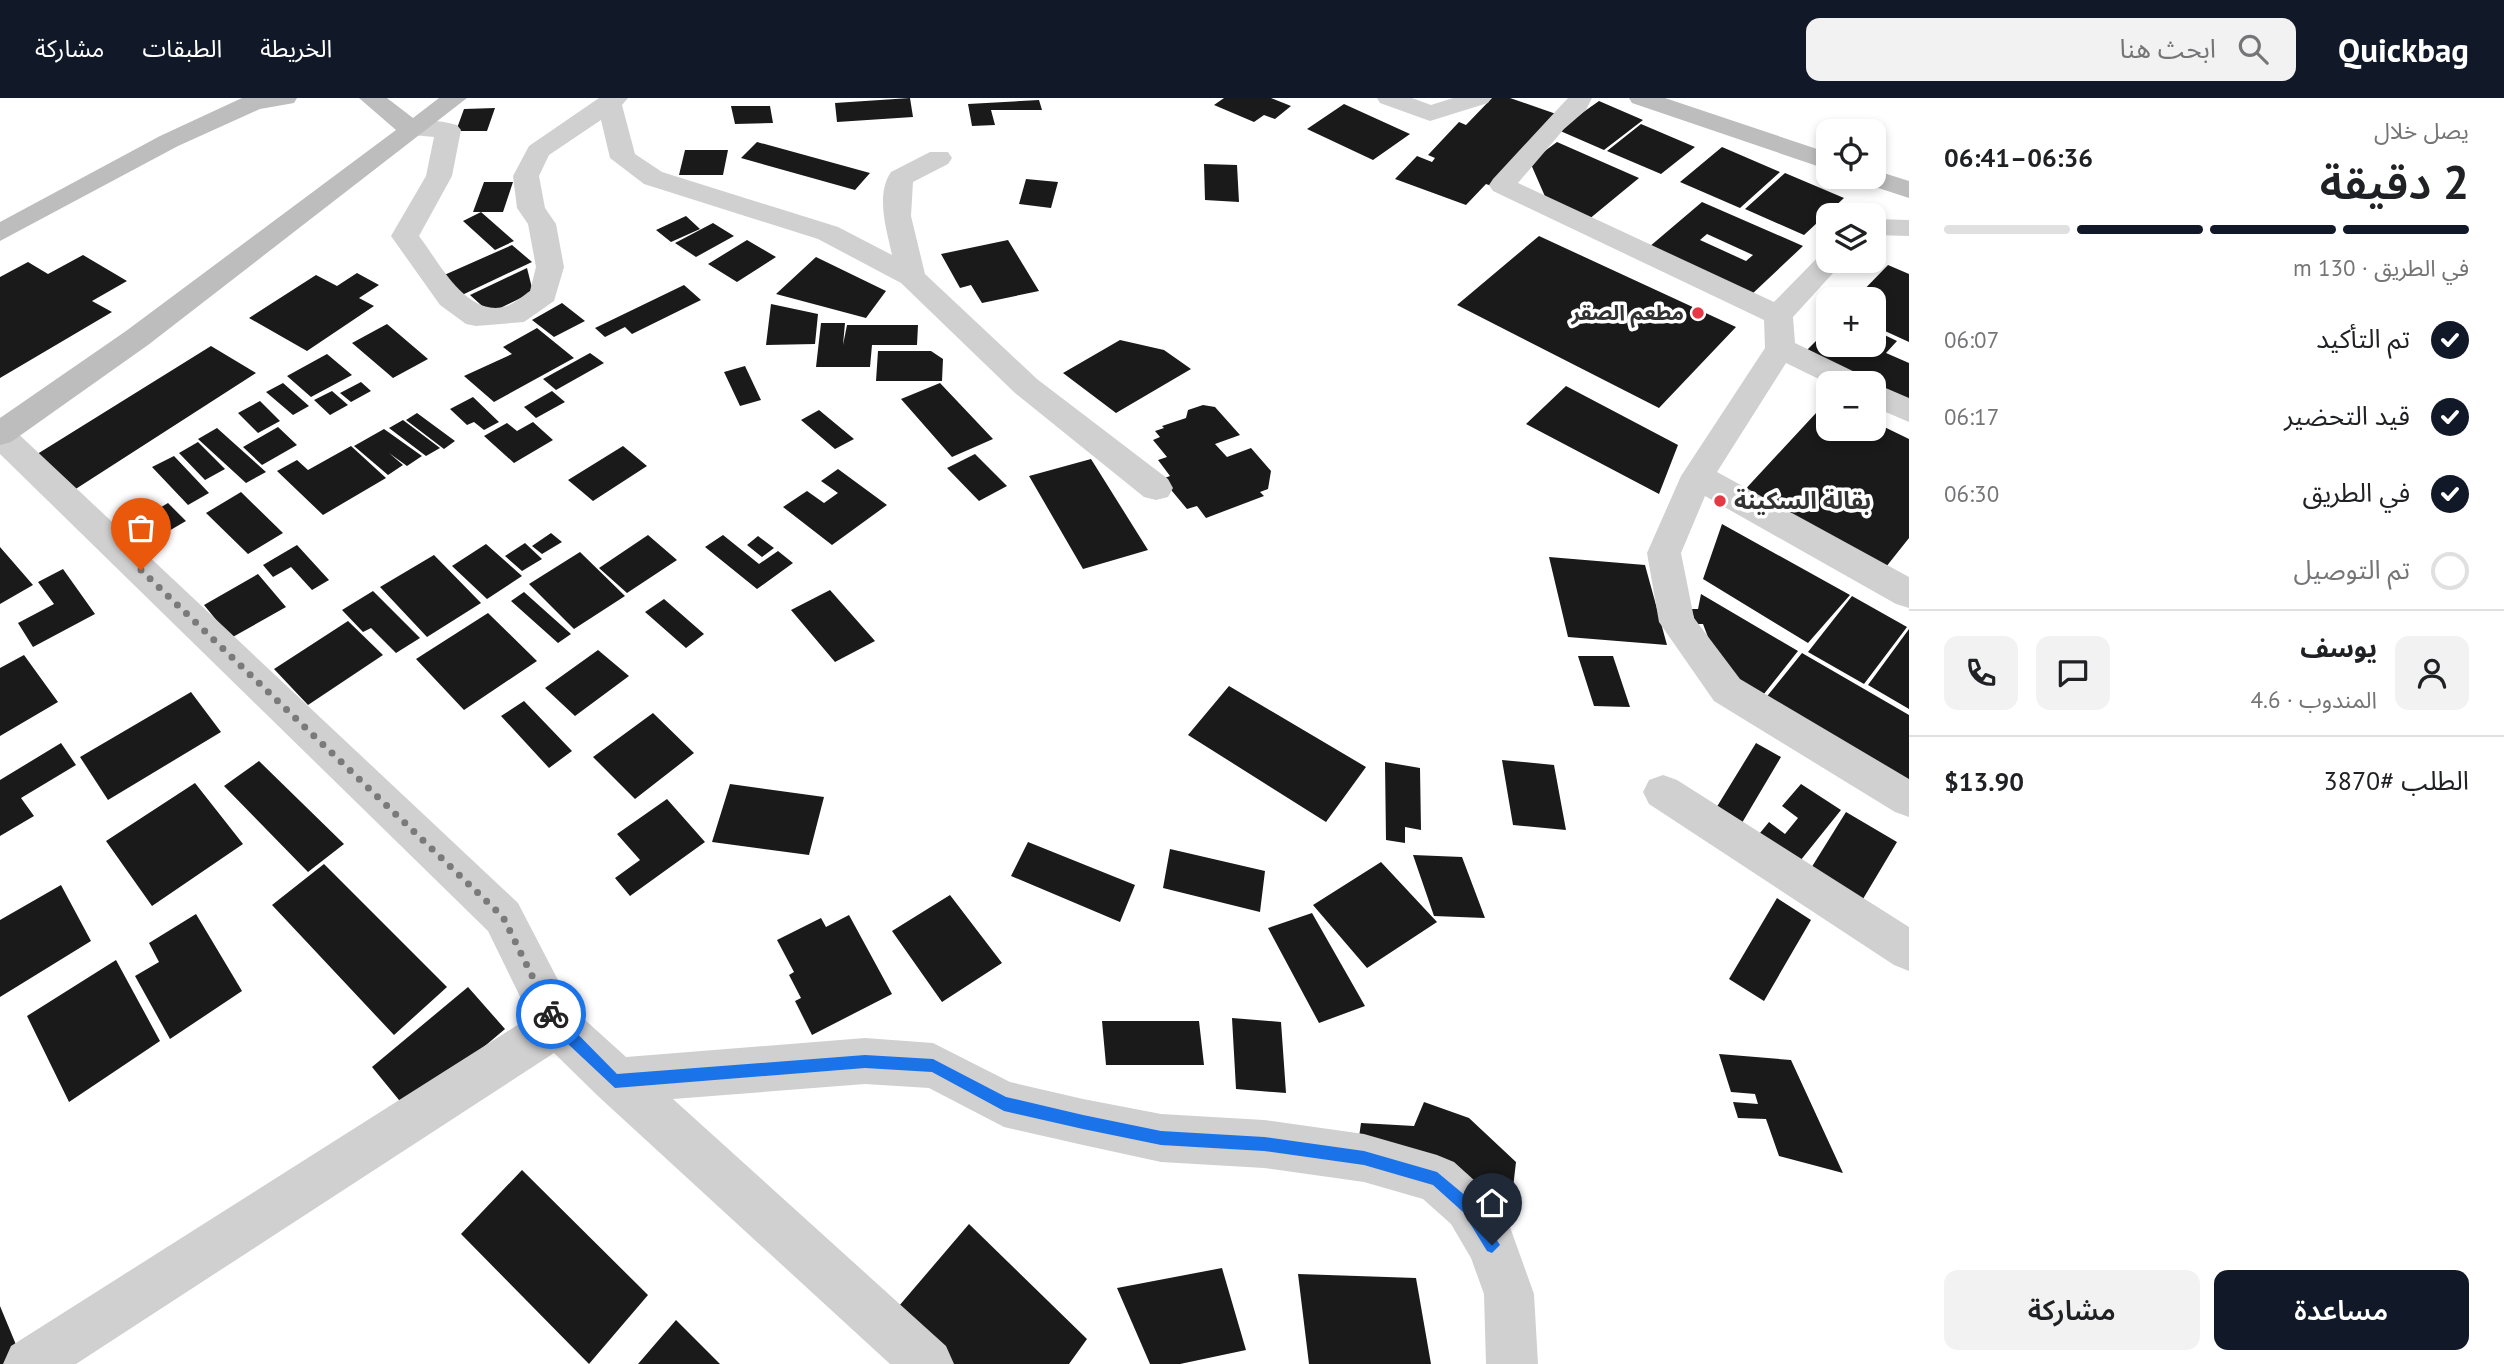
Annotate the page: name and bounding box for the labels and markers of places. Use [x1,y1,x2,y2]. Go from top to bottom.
place label: مطعم الصقر [1570,299,1684,328]
marker: مطعم الصقر [1690,305,1706,321]
place label: بقالة السكينة [1734,485,1871,516]
marker: بقالة السكينة [1712,493,1728,509]
pin [111,498,171,570]
pin [1462,1173,1522,1245]

